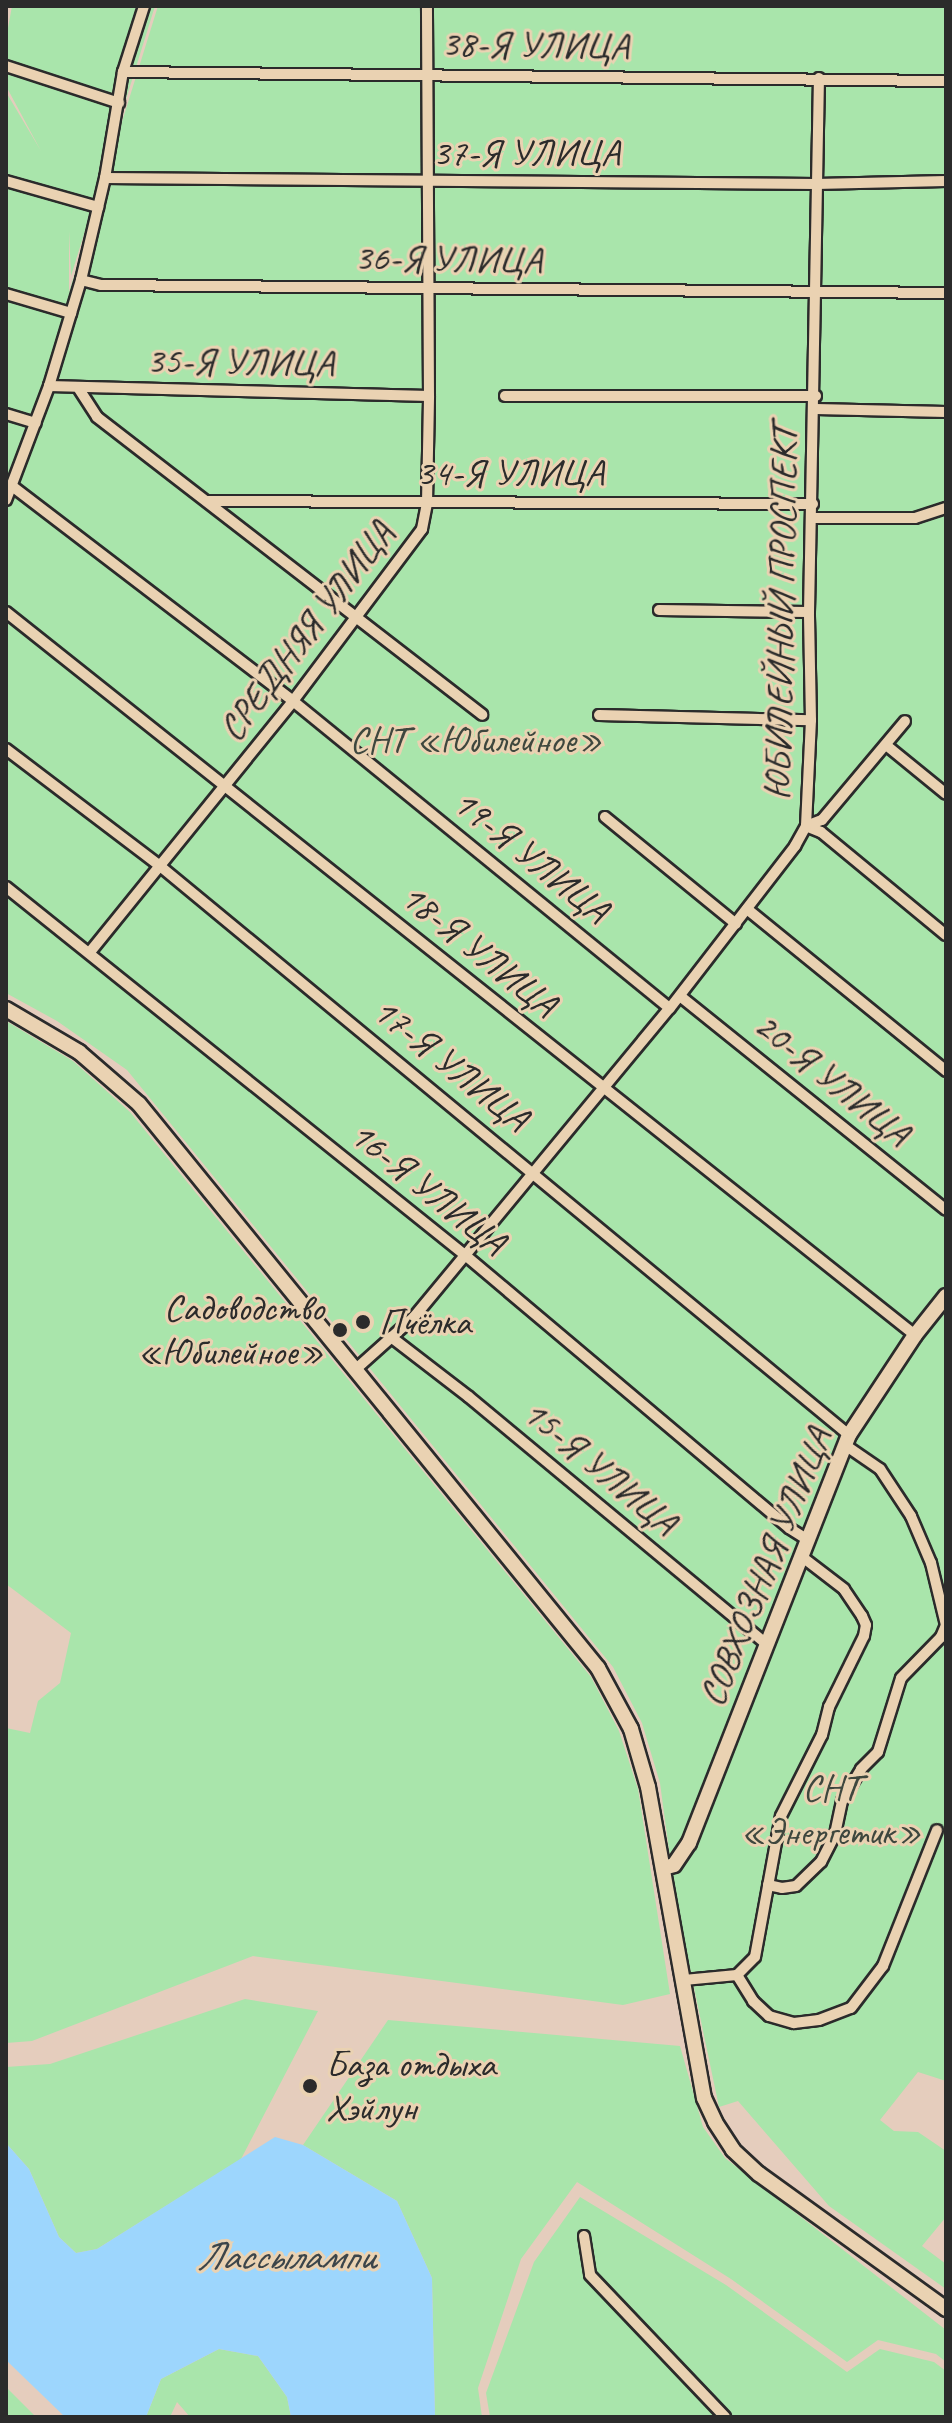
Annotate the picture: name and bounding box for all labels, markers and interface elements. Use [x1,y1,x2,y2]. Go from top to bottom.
street label: 38-Я УЛИЦА [441,21,629,69]
street label: 37-Я УЛИЦА [433,130,619,176]
street label: 36-Я УЛИЦА [354,235,542,283]
street label: 35-Я УЛИЦА [146,338,334,386]
street label: ЮБИЛЕЙНЫЙ ПРОСПЕКТ [755,426,807,800]
street label: 34-Я УЛИЦА [417,450,603,496]
street label: СРЕДНЯЯ УЛИЦА [208,511,404,751]
park label: СНТ «Юбилейное» [350,717,602,763]
street label: 19-Я УЛИЦА [444,780,618,932]
street label: 18-Я УЛИЦА [392,874,566,1026]
street label: 17-Я УЛИЦА [364,988,538,1140]
street label: 20-Я УЛИЦА [745,1003,919,1155]
street label: 16-Я УЛИЦА [341,1112,515,1264]
place label: Садоводство «Юбилейное» [137,1285,324,1374]
place label: Пчёлка [379,1299,471,1345]
marker: Пчёлка [354,1313,372,1331]
marker: Садоводство «Юбилейное» [331,1321,349,1339]
street label: 15-Я УЛИЦА [514,1390,686,1544]
street label: СОВХОЗНАЯ УЛИЦА [689,1422,841,1712]
park label: СНТ «Энергетик» [740,1765,922,1854]
place label: База отдыха Хэйлун [326,2041,491,2130]
marker: База отдыха Хэйлун [301,2077,319,2095]
water label: Лассылампи [197,2232,375,2280]

